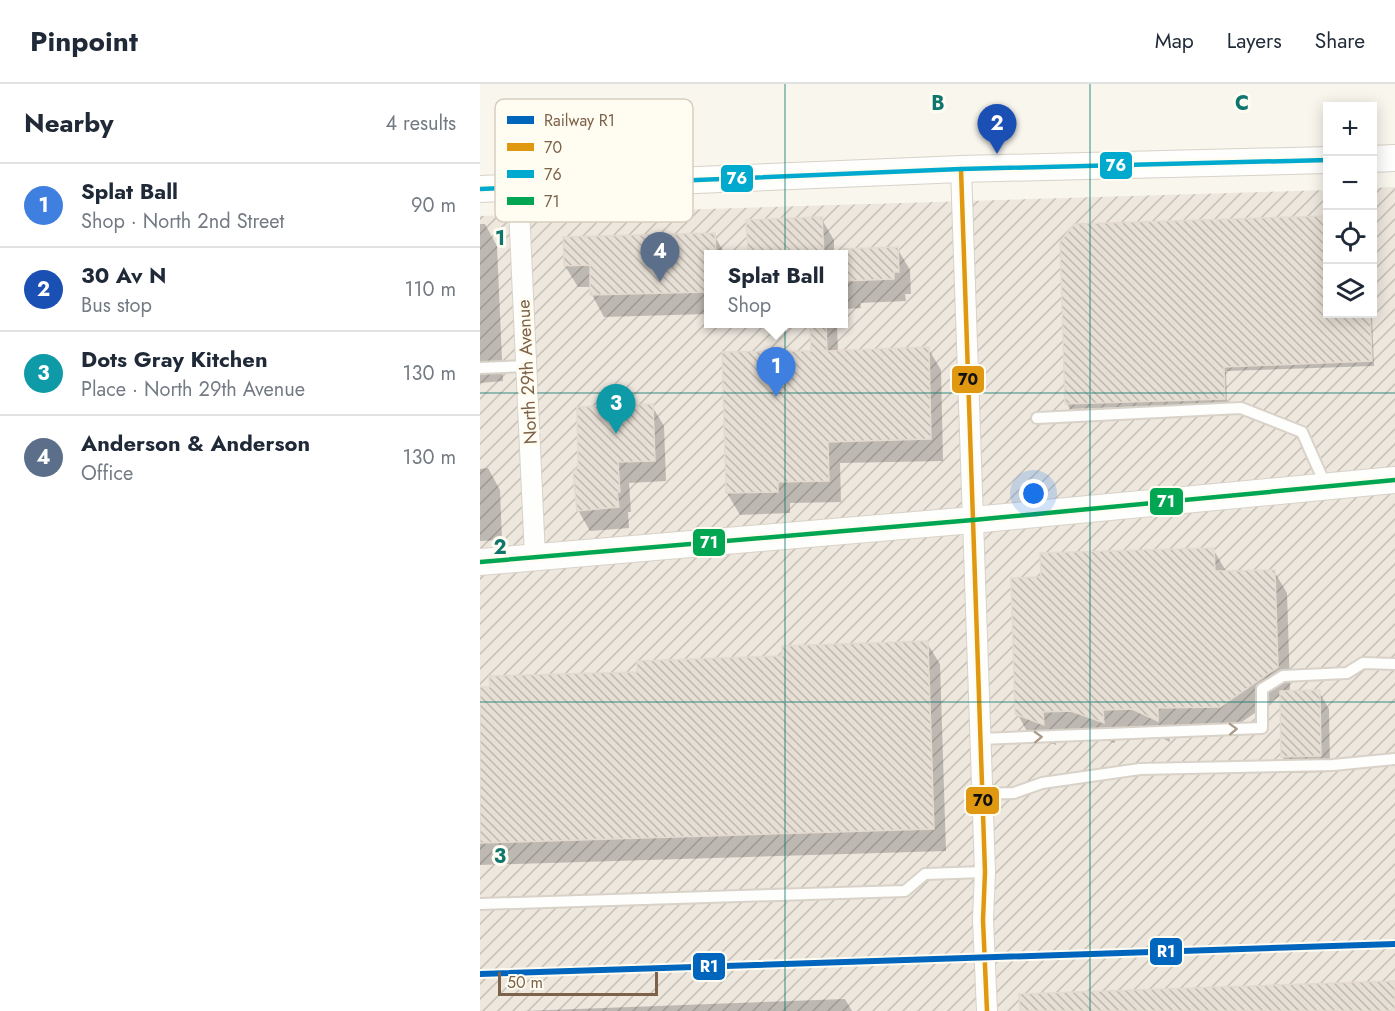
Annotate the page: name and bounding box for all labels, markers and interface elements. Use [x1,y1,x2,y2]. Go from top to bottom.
text: Pinpoint [30,21,138,62]
text: Map [1155,26,1194,56]
text: Layers [1227,26,1282,56]
text: Share [1315,26,1365,56]
text: B [931,89,945,118]
text: C [1235,89,1249,118]
legend [495,99,693,222]
map controls [1323,102,1377,318]
button: + [1323,102,1377,156]
text: Nearby [24,104,113,142]
pin: 2 [978,104,1016,154]
text: 4 results [385,109,456,138]
text: Railway R1 [544,109,615,132]
text: 70 [544,136,562,159]
line badge: 76 [1099,151,1133,180]
text: 76 [1106,154,1126,177]
button: − [1323,156,1377,210]
text: 76 [544,163,562,186]
line badge: 76 [720,164,754,193]
text: 76 [727,167,747,190]
text: Splat Ball [81,175,178,207]
text: 71 [544,190,560,213]
text: 1 [38,191,49,220]
text: 90 m [411,191,456,220]
text: Shop · North 2nd Street [81,207,284,236]
button: locate [1323,210,1377,264]
text: 1 [495,224,505,253]
pin: 4 [640,232,680,282]
popup [704,250,848,328]
text: 30 Av N [81,259,167,291]
text: Splat Ball [727,259,825,291]
button: layers [1323,264,1377,318]
text: 2 [37,275,50,304]
text: 110 m [404,275,456,304]
text: Bus stop [81,291,152,320]
text: Shop [727,291,771,320]
street label: North 29th Avenue [510,299,544,445]
text: Dots Gray Kitchen [81,343,268,375]
pin: 1 [756,348,796,397]
text: 3 [37,359,50,388]
text: 130 m [402,359,456,388]
line badge: 70 [951,365,985,394]
text: 70 [958,368,978,391]
text: Place · North 29th Avenue [81,375,305,404]
pin: 3 [596,384,636,434]
text: Anderson & Anderson [81,427,310,459]
text: 4 [37,443,50,472]
text: 130 m [402,443,456,472]
text: Office [81,459,133,488]
your location [1019,479,1048,508]
line badge: 71 [1149,487,1184,516]
text: 71 [1157,490,1175,513]
line badge: 71 [692,528,726,557]
text: 71 [700,531,718,554]
text: 2 [493,533,507,562]
one-way arrow [1228,723,1237,736]
one-way arrow [1034,731,1043,744]
line badge: 70 [965,786,1000,815]
text: 70 [973,789,993,812]
text: 3 [494,842,506,871]
line badge: R1 [1149,937,1183,966]
text: R1 [1157,940,1175,963]
line badge: R1 [692,952,726,981]
text: R1 [700,955,718,978]
scale bar [498,969,658,996]
text: 50 m [507,971,543,994]

